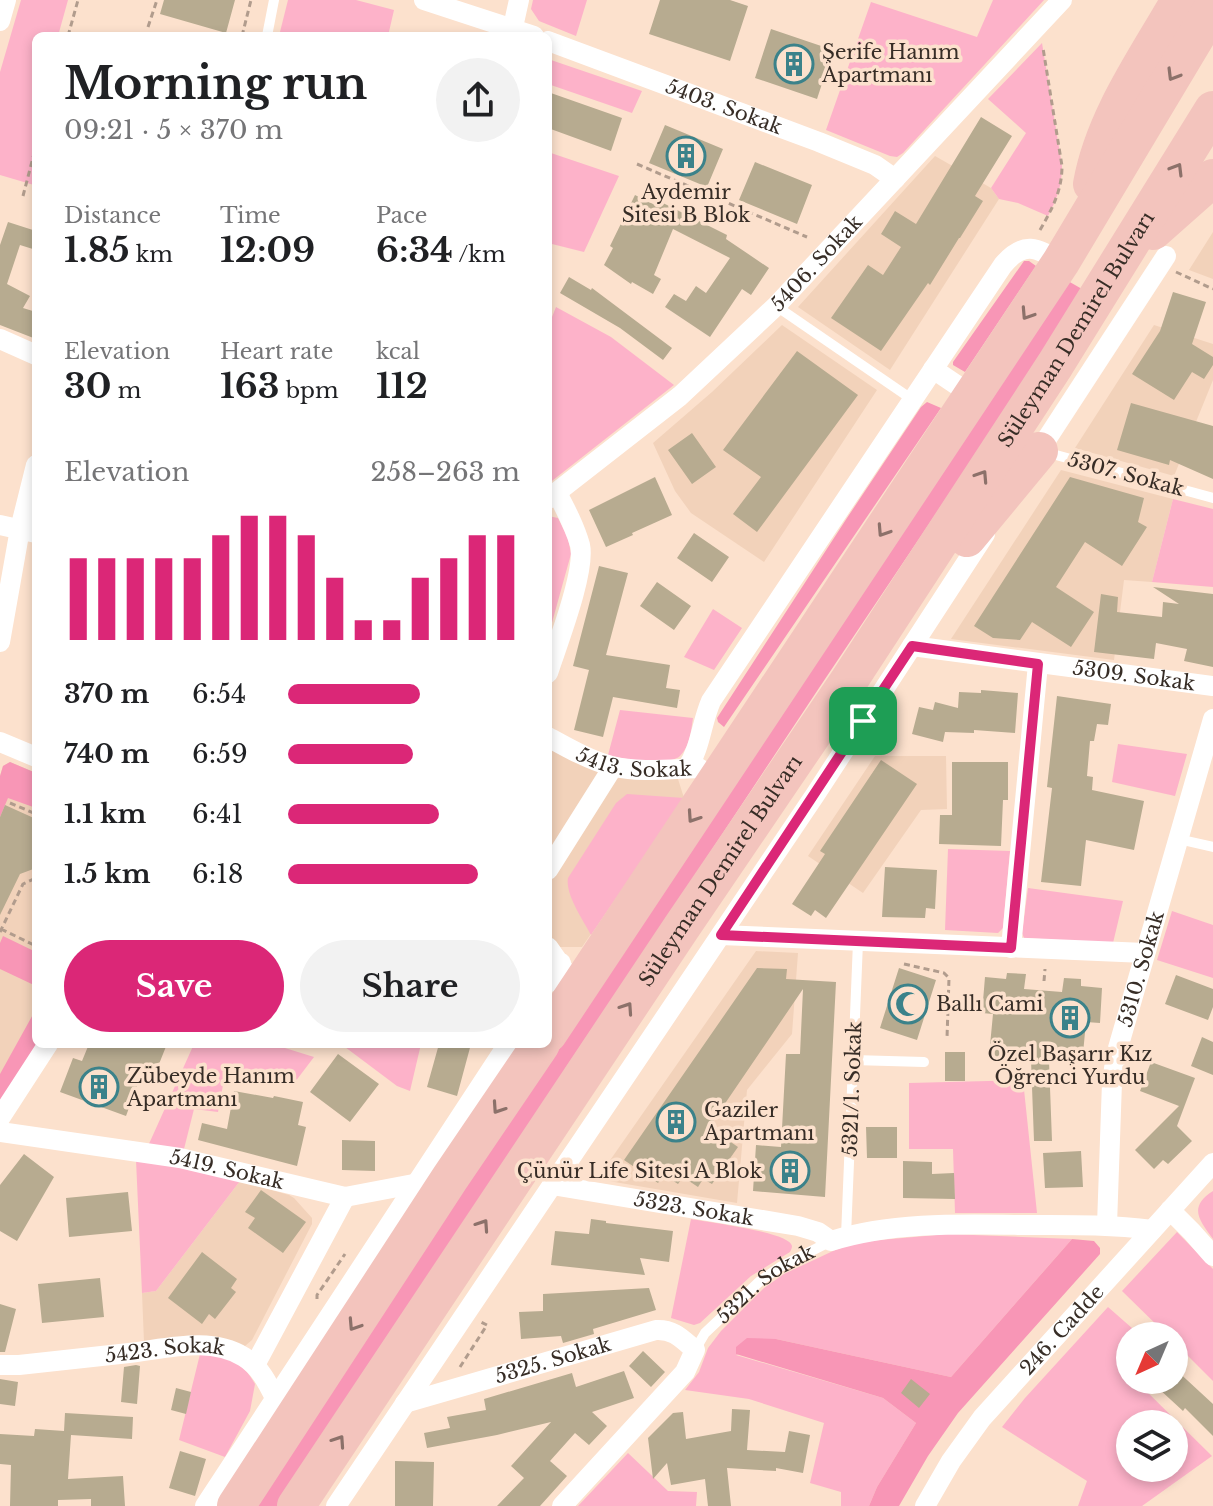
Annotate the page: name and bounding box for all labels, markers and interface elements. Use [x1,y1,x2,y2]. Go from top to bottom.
place label: Şerife Hanım Apartmanı [821,40,960,87]
building icon: Şerife Hanım Apartmanı [773,43,815,85]
text: Morning run [64,56,367,111]
button: share [436,58,520,142]
one-way arrow [1167,66,1183,81]
street label: 5403. Sokak [663,74,786,140]
text: 09:21 · 5 × 370 m [64,114,283,146]
building icon: Aydemir Sitesi B Blok [665,135,707,177]
one-way arrow [1167,163,1183,178]
place label: Aydemir Sitesi B Blok [622,180,751,227]
text: Distance [64,202,161,229]
text: Time [220,202,281,229]
text: Pace [376,202,427,229]
street label: Süleyman Demirel Bulvarı [993,207,1159,451]
street label: 5406. Sokak [765,209,868,316]
text: 1.85 [64,229,129,271]
text: 12:09 [220,229,315,271]
text: 6:34 [376,229,453,271]
text: km [129,241,173,268]
text: /km [453,241,506,268]
one-way arrow [1022,305,1037,320]
text: Elevation [64,338,170,365]
text: Heart rate [220,338,333,365]
text: kcal [376,338,420,365]
text: 30 [64,365,111,407]
text: 163 [220,365,279,407]
text: 112 [376,365,428,407]
text: m [111,377,141,404]
text: bpm [279,377,339,404]
street label: 5307. Sokak [1065,447,1188,501]
text: Elevation [64,456,190,488]
text: 258–263 m [371,456,520,488]
one-way arrow [973,470,988,485]
one-way arrow [878,522,893,536]
street label: 5309. Sokak [1071,656,1197,696]
text: 370 m [64,678,149,710]
text: 6:54 [192,678,246,710]
pin [829,687,897,755]
icon: arrive [841,699,885,743]
text: 740 m [64,738,150,770]
text: 6:59 [192,738,248,770]
street label: 5413. Sokak [572,742,693,782]
street label: Süleyman Demirel Bulvarı [634,750,807,991]
text: 1.1 km [64,798,146,830]
text: 6:41 [192,798,243,830]
one-way arrow [688,809,703,823]
text: 1.5 km [64,858,151,890]
text: 6:18 [192,858,243,890]
street label: 5310. Sokak [1113,908,1169,1030]
button: Save [64,940,284,1032]
button: Share [300,940,520,1032]
mosque icon: Ballı Cami [887,983,929,1025]
place label: Ballı Cami [936,992,1044,1016]
building icon: Özel Başarır Kız Öğrenci Yurdu [1049,997,1091,1039]
one-way arrow [618,1002,633,1017]
street label: 5321/1. Sokak [838,1020,866,1157]
place label: Özel Başarır Kız Öğrenci Yurdu [988,1041,1152,1089]
place label: Zübeyde Hanım Apartmanı [126,1064,295,1111]
building icon: Zübeyde Hanım Apartmanı [78,1066,120,1108]
place label: Gaziler Apartmanı [703,1098,815,1145]
one-way arrow [492,1100,507,1114]
building icon: Gaziler Apartmanı [655,1101,697,1143]
street label: 5419. Sokak [168,1145,287,1194]
building icon: Çünür Life Sitesi A Blok [769,1150,811,1192]
place label: Çünür Life Sitesi A Blok [517,1159,763,1183]
street label: 5323. Sokak [632,1187,756,1231]
one-way arrow [474,1219,489,1233]
street label: 5321. Sokak [711,1239,819,1328]
street label: 246. Cadde [1015,1280,1109,1380]
one-way arrow [349,1317,364,1331]
north arrow [1116,1322,1188,1394]
map controls [1116,1322,1188,1482]
street label: 5325. Sokak [492,1332,614,1388]
street label: 5423. Sokak [104,1333,228,1368]
button: layers [1116,1410,1188,1482]
one-way arrow [330,1435,345,1450]

